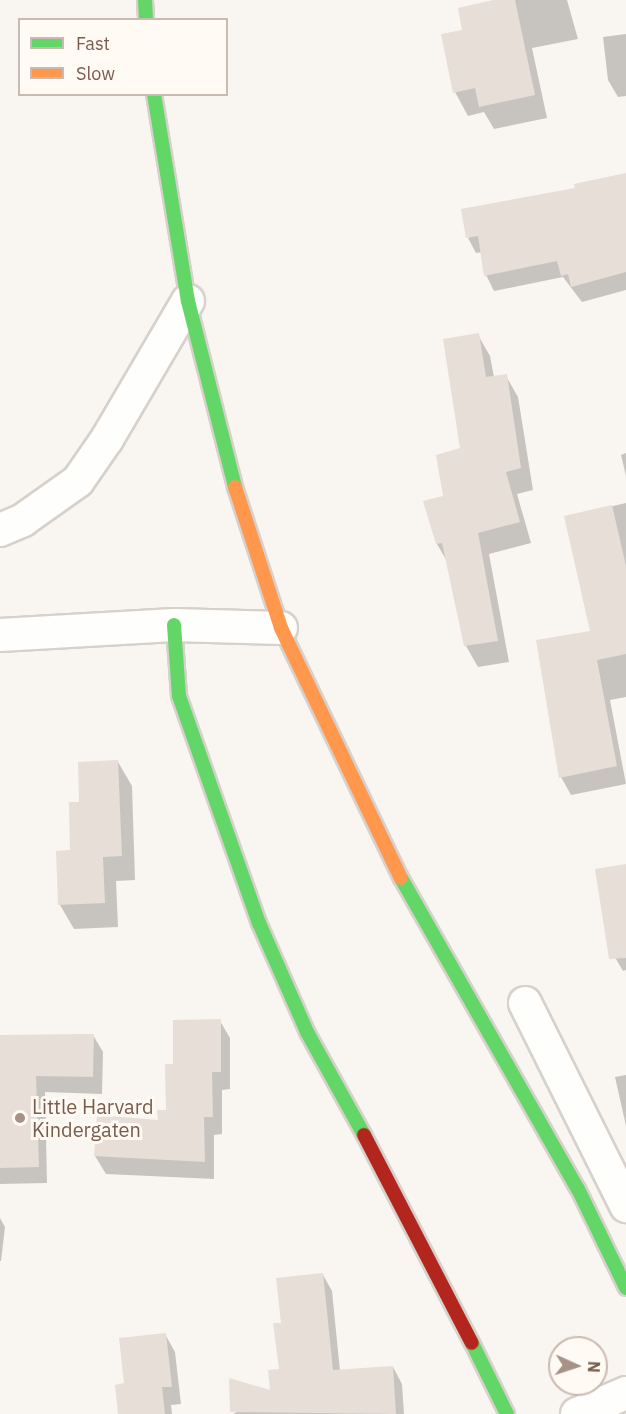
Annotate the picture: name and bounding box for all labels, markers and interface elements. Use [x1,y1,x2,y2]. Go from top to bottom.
legend [18,18,228,96]
text: Fast [76,32,110,55]
text: Slow [76,62,115,85]
place label: Little Harvard Kindergaten [32,1094,154,1141]
marker: Little Harvard Kindergaten [13,1111,27,1125]
north arrow [548,1336,608,1396]
text: N [584,1361,604,1373]

